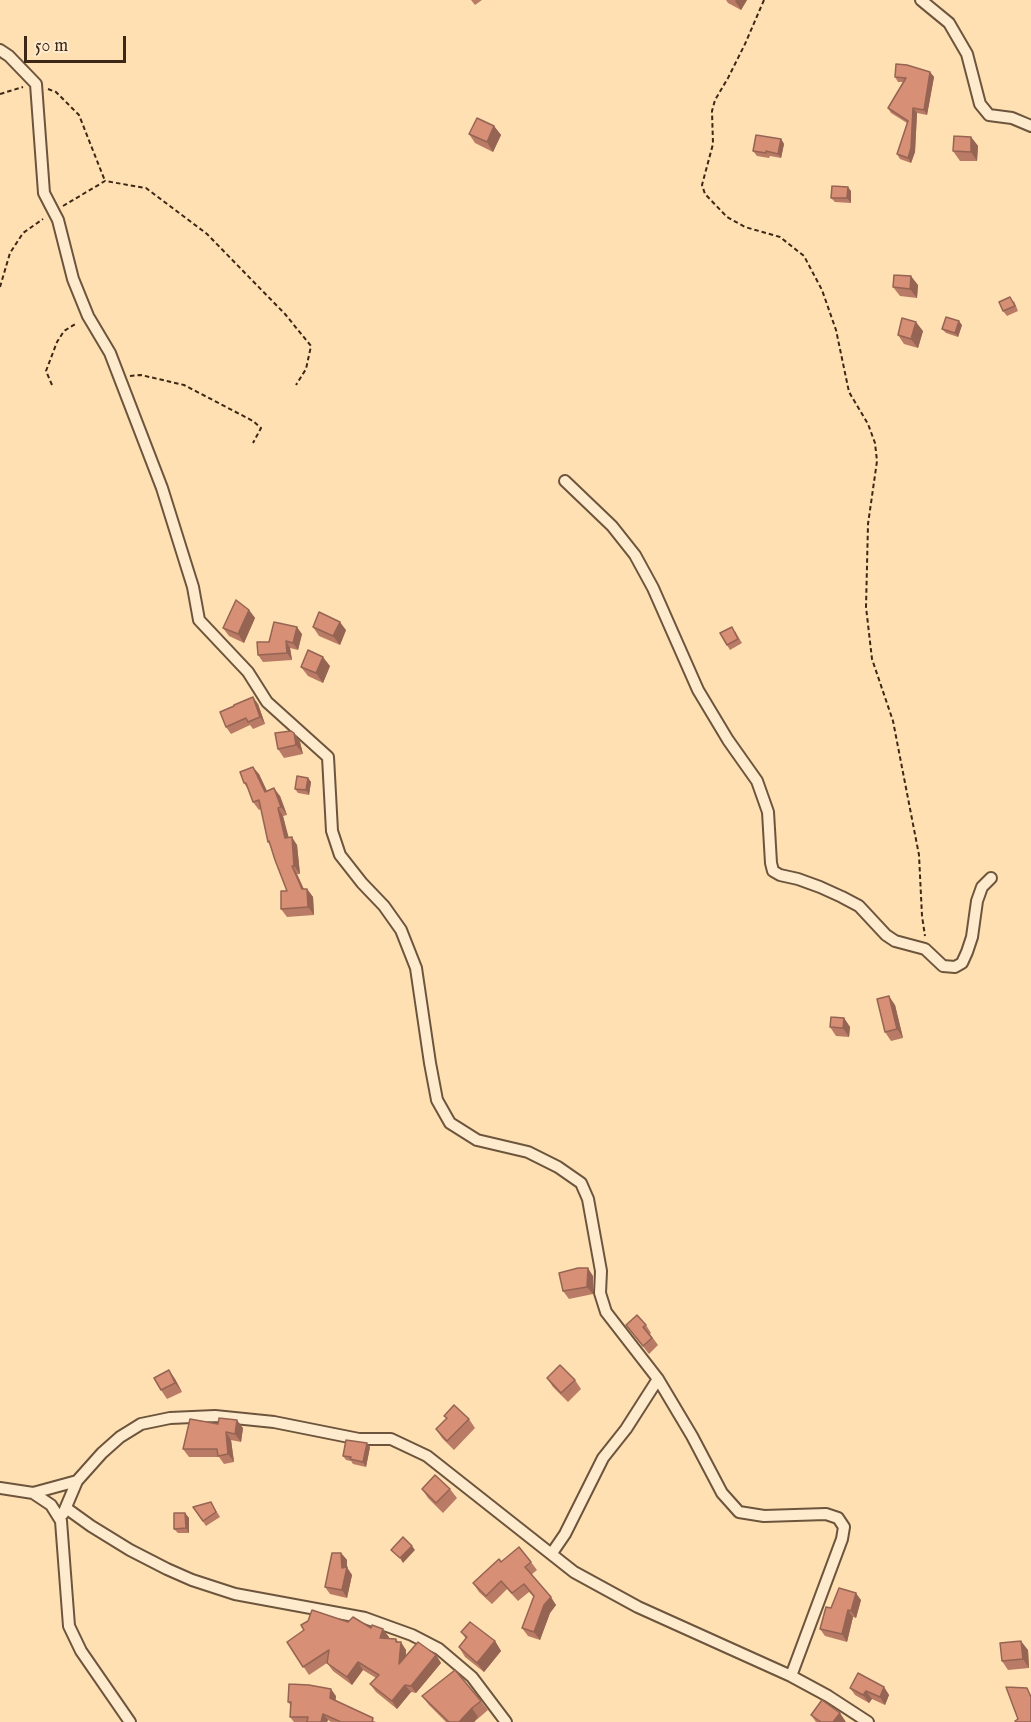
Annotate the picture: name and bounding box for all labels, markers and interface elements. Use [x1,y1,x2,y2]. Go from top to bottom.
scale bar [27,24,129,62]
text: 50 m [35,35,68,58]

